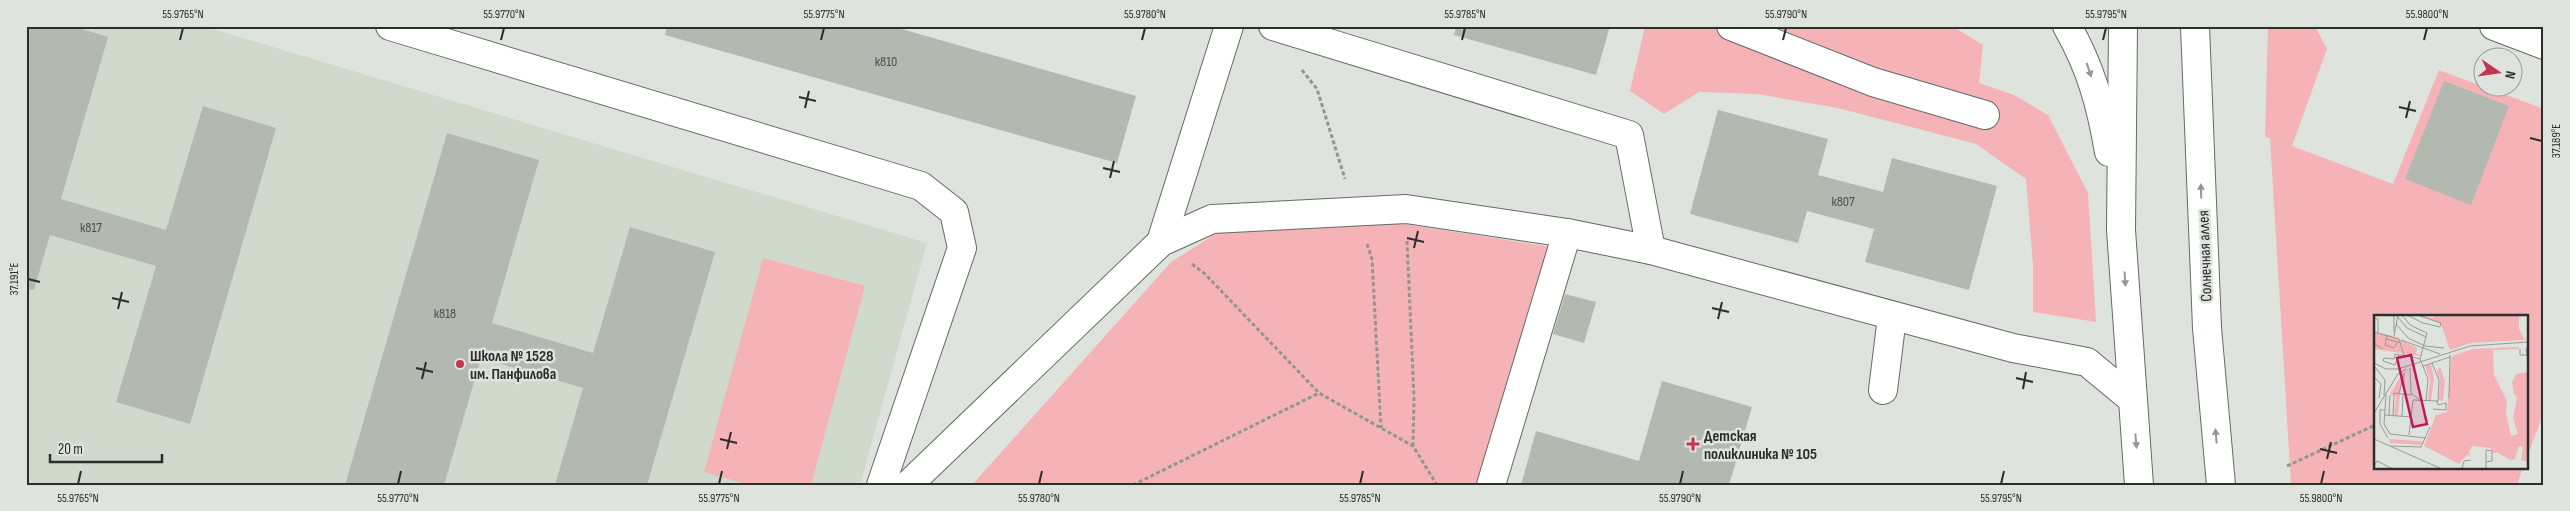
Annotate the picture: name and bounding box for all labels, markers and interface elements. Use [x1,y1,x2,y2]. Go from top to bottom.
text: 55.9765°N [162,7,204,22]
text: 55.9770°N [483,7,525,22]
text: 55.9775°N [803,7,845,22]
text: 55.9780°N [1124,7,1166,22]
text: 55.9785°N [1444,7,1486,22]
text: 55.9790°N [1765,7,1807,22]
text: 55.9795°N [2085,7,2127,22]
text: 55.9800°N [2406,7,2448,22]
north arrow [2472,48,2522,98]
house number: к810 [875,53,897,70]
one-way arrow [2085,63,2093,78]
text: N [2501,69,2519,80]
text: 37.189°E [2549,124,2564,158]
one-way arrow [2197,183,2205,199]
house number: к807 [1831,193,1855,210]
street label: Солнечная аллея [2194,210,2217,302]
house number: к817 [80,219,102,236]
text: 37.191°E [7,263,22,295]
one-way arrow [2121,271,2129,287]
house number: к818 [434,305,456,322]
inset map [2374,315,2528,468]
place label: Школа № 1528 им. Панфилова [470,347,556,384]
marker: Школа № 1528 им. Панфилова [454,358,466,370]
place label: Детская поликлиника № 105 [1704,427,1817,464]
one-way arrow [2212,428,2220,444]
scale bar [50,431,162,463]
one-way arrow [2132,433,2140,449]
marker: Детская поликлиника № 105 [1686,437,1700,451]
text: 20 m [58,440,83,459]
text: 55.9765°N [57,491,99,506]
text: 55.9770°N [377,491,419,506]
text: 55.9775°N [698,491,740,506]
text: 55.9780°N [1018,491,1060,506]
text: 55.9785°N [1339,491,1381,506]
text: 55.9790°N [1659,491,1701,506]
text: 55.9795°N [1980,491,2022,506]
text: 55.9800°N [2300,491,2342,506]

